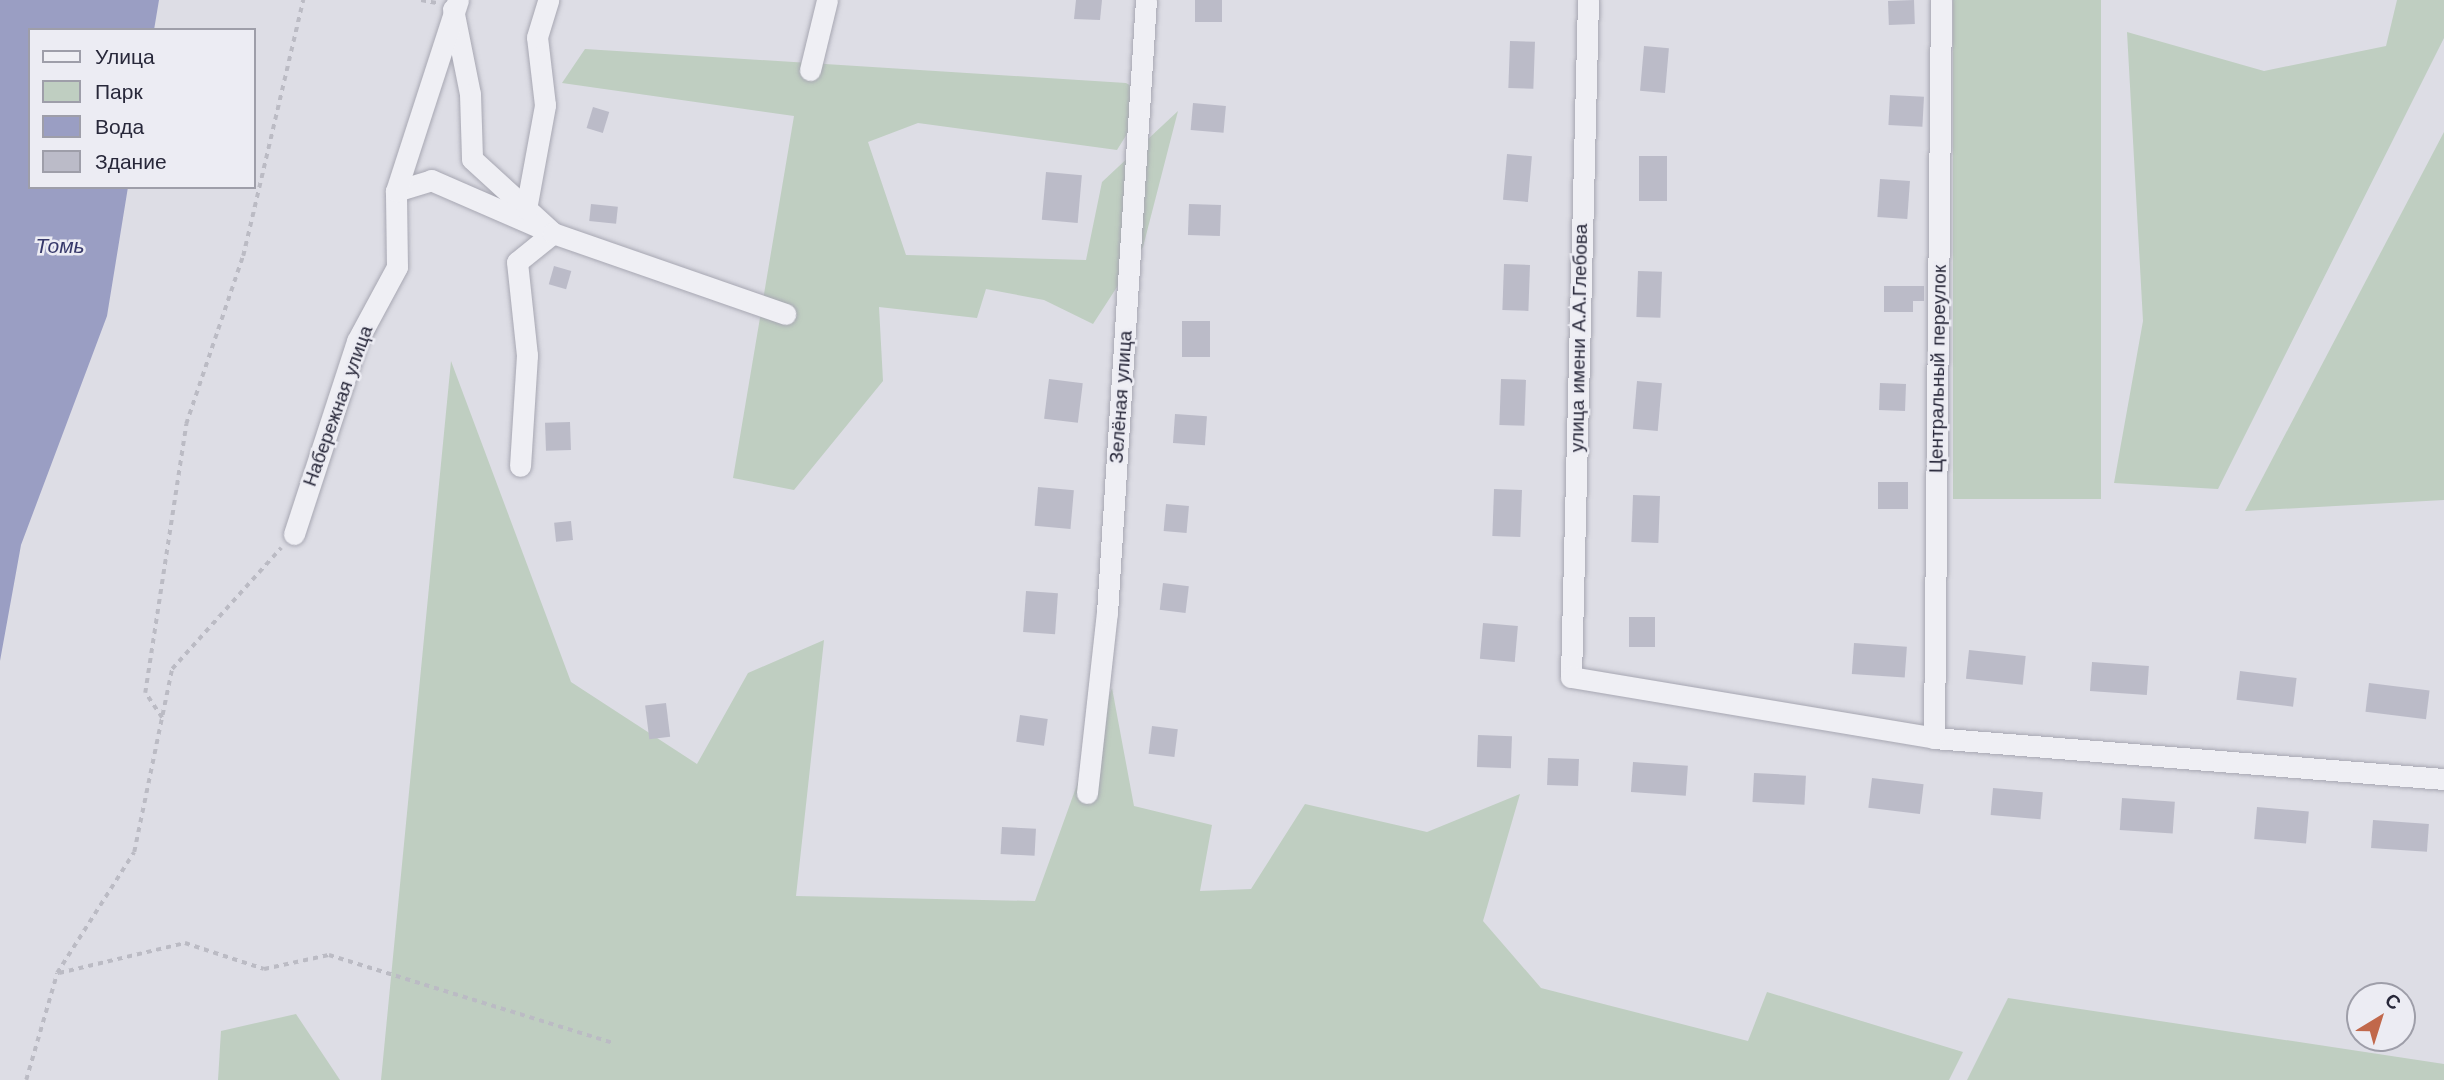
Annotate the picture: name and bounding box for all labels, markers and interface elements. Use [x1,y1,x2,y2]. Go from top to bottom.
legend [28,28,256,189]
text: Улица [95,44,155,69]
text: Парк [95,79,143,104]
text: Вода [95,114,144,139]
text: Здание [95,149,167,174]
street label: улица имени А.А.Глебова [1566,224,1592,452]
water label: Томь [35,233,85,259]
street label: Центральный переулок [1925,265,1951,473]
street label: Набережная улица [298,323,378,489]
street label: Зелёная улица [1105,330,1137,464]
north arrow [2346,982,2416,1052]
text: С [2381,988,2405,1015]

